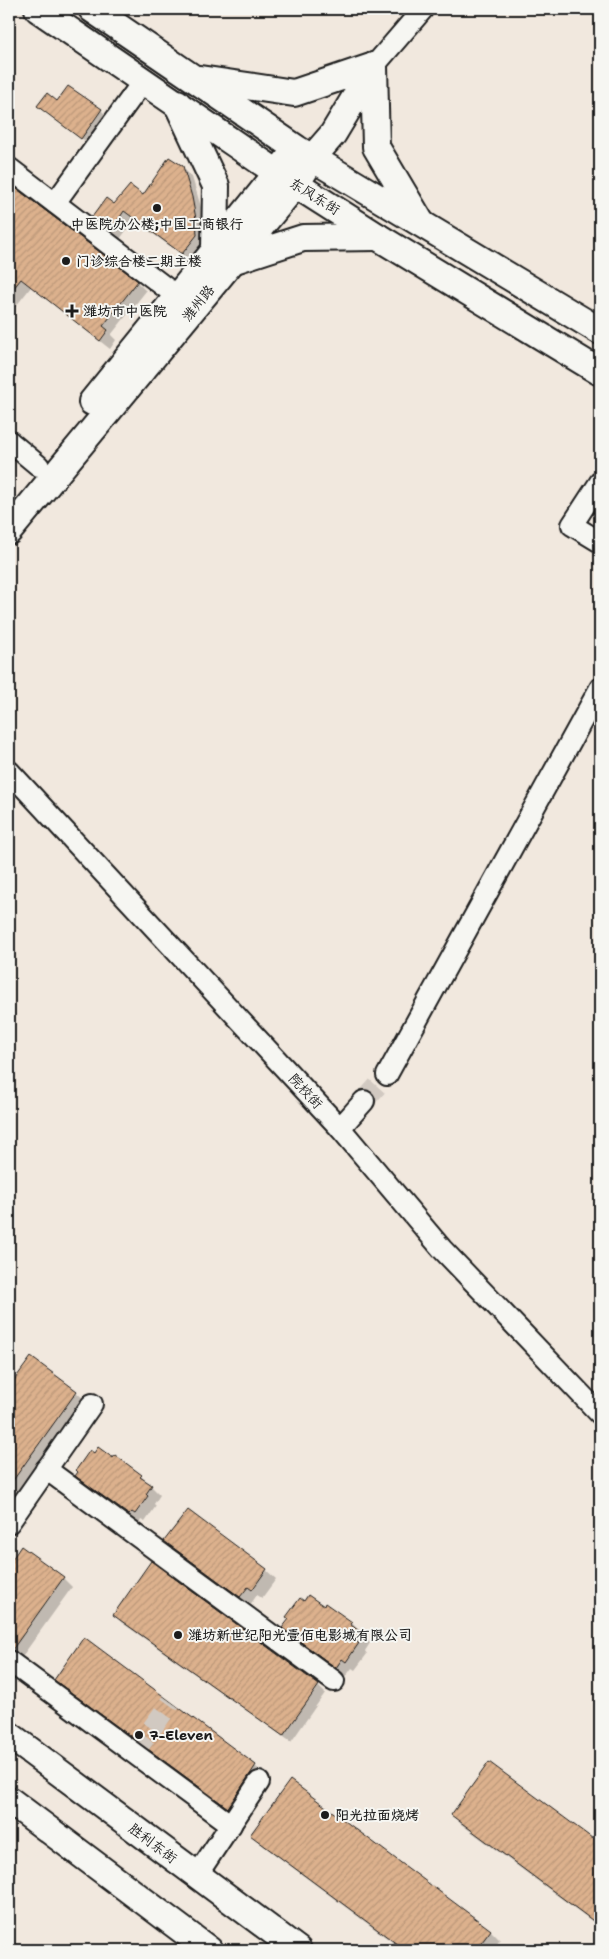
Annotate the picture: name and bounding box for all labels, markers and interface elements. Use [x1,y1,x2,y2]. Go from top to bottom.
street label: 东风东街 [286,174,344,218]
marker: 中医院办公楼;中国工商银行 [151,202,163,214]
place label: 中医院办公楼;中国工商银行 [71,215,243,233]
place label: 门诊综合楼二期主楼 [76,252,202,270]
marker: 门诊综合楼二期主楼 [60,255,72,267]
street label: 潍州路 [178,281,218,325]
place label: 潍坊市中医院 [83,302,167,320]
marker: 潍坊市中医院 [65,304,79,318]
street label: 院校街 [285,1070,327,1112]
place label: 潍坊新世纪阳光壹佰电影城有限公司 [188,1626,412,1644]
marker: 潍坊新世纪阳光壹佰电影城有限公司 [172,1629,184,1641]
place label: 7-Eleven [149,1726,213,1744]
marker: 7-Eleven [133,1729,145,1741]
place label: 阳光拉面烧烤 [335,1806,419,1824]
marker: 阳光拉面烧烤 [319,1809,331,1821]
street label: 胜利东街 [125,1819,181,1867]

